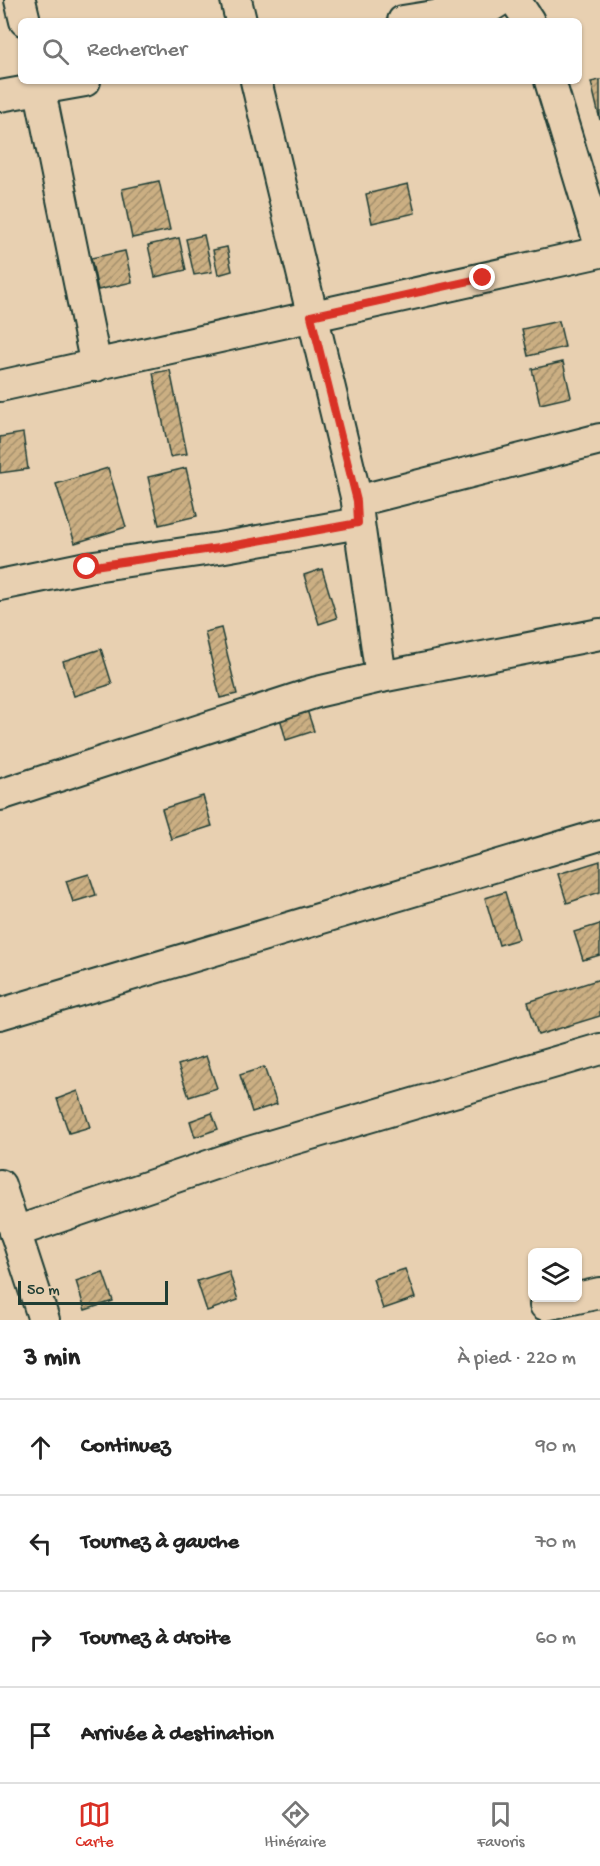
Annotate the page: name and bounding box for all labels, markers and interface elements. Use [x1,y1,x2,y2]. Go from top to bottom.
search box [18,18,582,84]
icon: search [39,35,72,68]
text: Rechercher [87,38,187,64]
route end [469,264,495,290]
route start [73,553,99,579]
map controls [528,1248,582,1302]
button: layers [528,1248,582,1302]
scale bar [18,1278,168,1306]
text: 50 m [27,1282,60,1301]
text: 3 min [24,1344,80,1375]
text: À pied · 220 m [458,1348,576,1371]
icon: ahead [24,1431,57,1464]
text: Continuez [81,1434,170,1460]
text: 90 m [536,1436,576,1459]
icon: left [24,1527,57,1560]
text: Tournez à gauche [81,1530,239,1556]
text: 70 m [535,1532,576,1555]
icon: right [24,1623,57,1656]
text: Tournez à droite [81,1626,230,1652]
text: 60 m [536,1628,576,1651]
icon: arrive [24,1719,57,1752]
text: Arrivée à destination [81,1722,274,1748]
tab: Carte [75,1798,113,1853]
tab: Itinéraire [264,1798,326,1853]
tab: Favoris [477,1798,525,1853]

